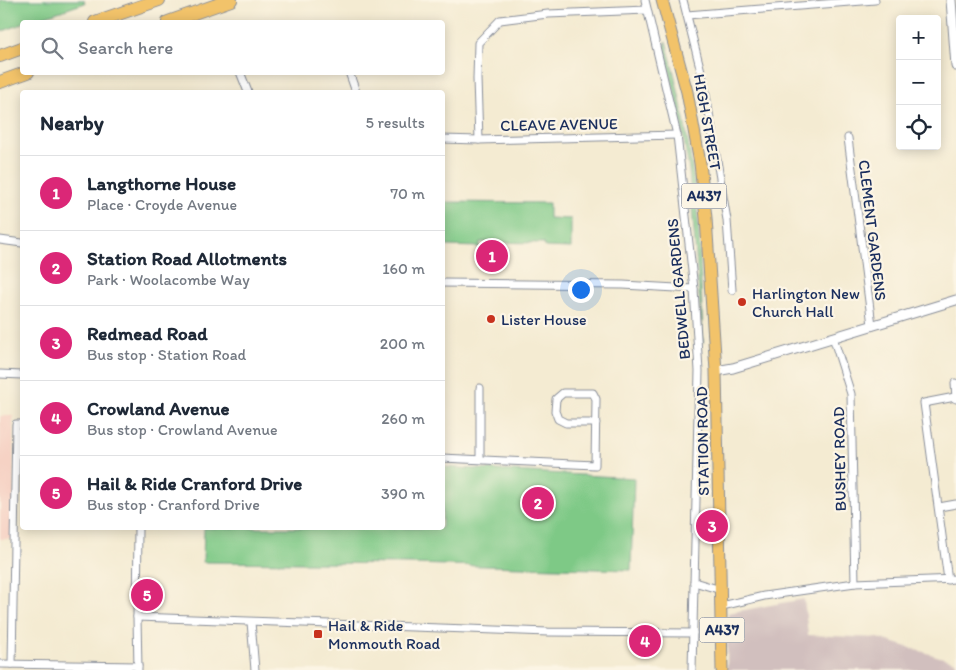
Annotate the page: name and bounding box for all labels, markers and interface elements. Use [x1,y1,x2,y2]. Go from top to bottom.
map controls [896,15,941,150]
button: + [896,15,941,60]
search box [20,20,445,75]
icon: search [38,34,66,62]
text: Search here [78,36,173,59]
button: − [896,60,941,105]
street label: HIGH STREET [690,72,725,172]
button: locate [896,105,941,150]
text: Nearby [40,110,104,135]
text: 5 results [365,113,425,132]
street label: CLEAVE AVENUE [500,114,618,135]
street label: CLEMENT GARDENS [854,159,891,302]
text: Langthorne House [87,172,236,195]
text: 1 [52,184,60,203]
text: 70 m [390,184,425,203]
road number: A437 [682,184,726,208]
text: Place · Croyde Avenue [87,195,237,214]
street label: BEDWELL GARDENS [663,218,694,360]
pin: 1 [476,237,508,275]
text: Station Road Allotments [87,247,287,270]
text: 2 [52,259,60,278]
text: 160 m [382,259,425,278]
text: Park · Woolacombe Way [87,270,250,289]
your location [568,277,594,303]
place label: Harlington New Church Hall [752,284,860,321]
marker: Harlington New Church Hall [736,296,748,308]
place label: Lister House [501,310,587,329]
marker: Lister House [485,313,497,325]
text: Redmead Road [87,322,208,345]
text: 3 [52,334,60,353]
text: 200 m [380,334,425,353]
text: Bus stop · Station Road [87,345,246,364]
street label: STATION ROAD [692,386,713,496]
text: Crowland Avenue [87,397,230,420]
street label: BUSHEY ROAD [829,406,850,512]
text: 4 [51,409,61,428]
text: 260 m [381,409,425,428]
text: Bus stop · Crowland Avenue [87,420,278,439]
text: Hail & Ride Cranford Drive [87,472,302,495]
text: 5 [52,484,60,503]
text: 390 m [381,484,425,503]
pin: 2 [522,484,554,522]
text: Bus stop · Cranford Drive [87,495,260,514]
pin: 3 [696,507,728,545]
pin: 5 [131,576,163,614]
place label: Hail & Ride Monmouth Road [328,616,441,653]
road number: A437 [700,618,744,642]
pin: 4 [629,622,661,660]
marker: Hail & Ride Monmouth Road [312,628,324,640]

